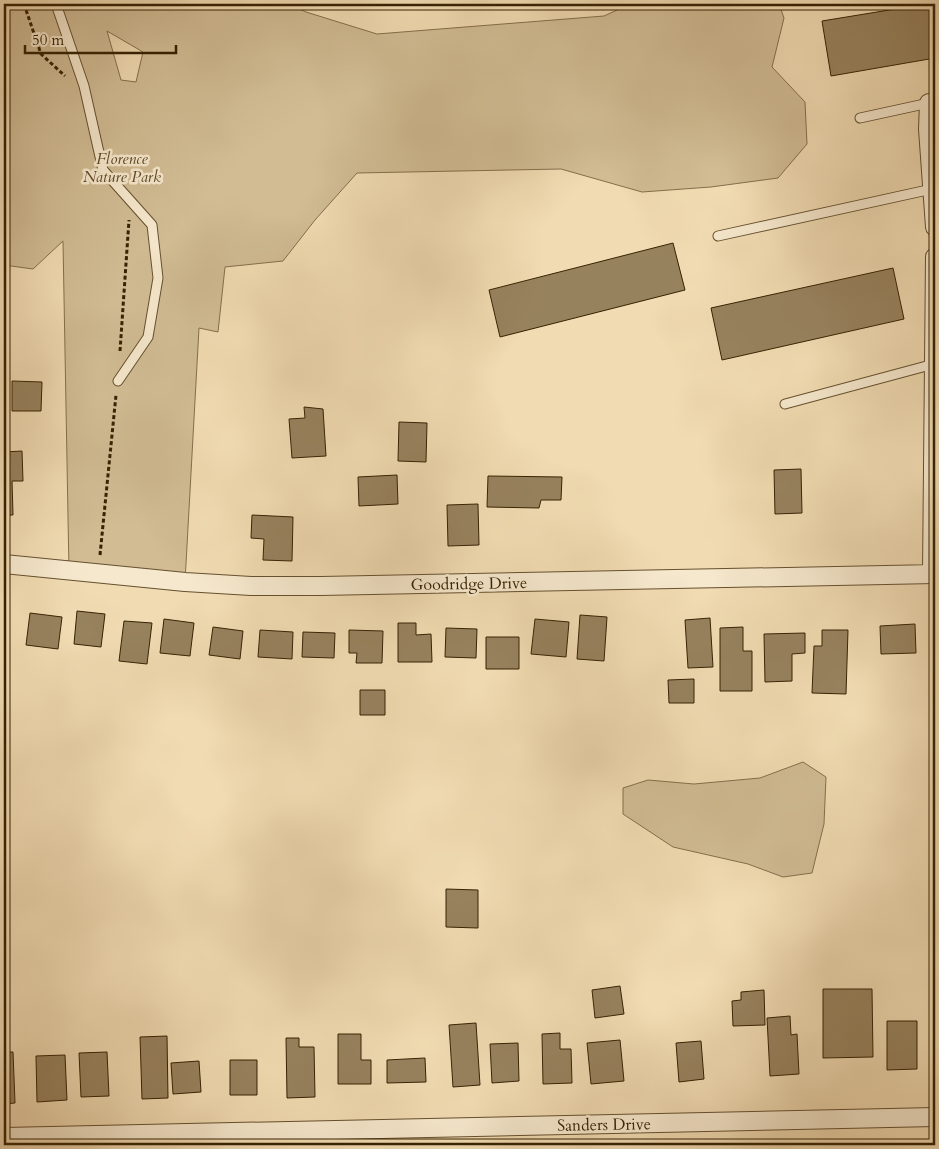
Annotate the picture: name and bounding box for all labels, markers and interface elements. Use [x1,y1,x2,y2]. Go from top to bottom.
scale bar [25,22,176,54]
text: 50 m [32,30,64,50]
park label: Florence Nature Park [83,148,161,188]
street label: Goodridge Drive [411,572,527,596]
street label: Sanders Drive [557,1113,651,1137]

